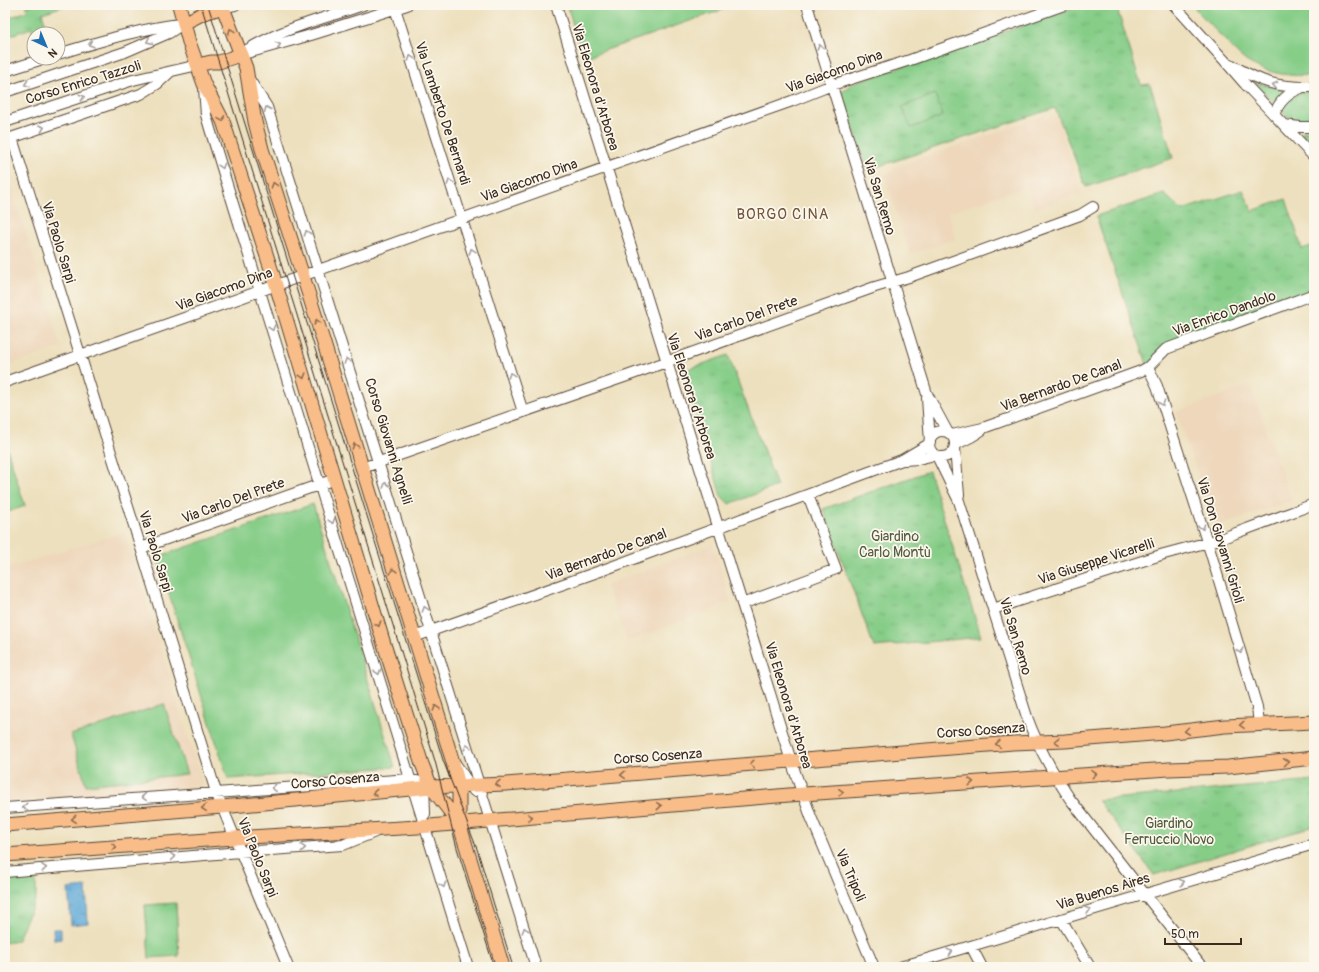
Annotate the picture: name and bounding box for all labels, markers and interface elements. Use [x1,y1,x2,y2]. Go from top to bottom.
street label: Via Eleonora d'Arborea [568,22,623,153]
north arrow [26,26,66,66]
one-way arrow [228,28,236,35]
one-way arrow [146,36,154,44]
one-way arrow [88,39,95,48]
street label: Via Lamberto De Bernardi [411,40,474,187]
one-way arrow [274,41,281,50]
one-way arrow [816,44,825,51]
text: N [45,46,60,60]
street label: Via Giacomo Dina [784,46,885,97]
one-way arrow [407,55,415,62]
street label: Corso Enrico Tazzoli [23,57,143,108]
one-way arrow [23,80,30,88]
one-way arrow [1272,81,1278,89]
one-way arrow [79,93,86,102]
one-way arrow [264,106,272,113]
one-way arrow [217,116,225,123]
one-way arrow [38,124,45,133]
street label: Via Giacomo Dina [479,155,580,206]
street label: Via San Remo [860,155,900,238]
one-way arrow [217,163,226,170]
one-way arrow [446,178,455,185]
one-way arrow [270,182,279,189]
street label: Via Paolo Sarpi [38,199,79,285]
district label: BORGO CINA [737,205,829,224]
one-way arrow [303,230,312,237]
one-way arrow [468,248,477,255]
street label: Via Giacomo Dina [174,264,275,315]
street label: Via Enrico Dandolo [1170,287,1279,340]
street label: Via Carlo Del Prete [692,292,800,345]
one-way arrow [313,319,322,326]
one-way arrow [267,325,275,332]
street label: Via Eleonora d'Arborea [663,331,720,461]
street label: Via Bernardo De Canal [998,356,1124,415]
one-way arrow [343,358,352,365]
one-way arrow [507,372,516,379]
one-way arrow [299,373,307,380]
street label: Corso Giovanni Agnelli [361,376,416,507]
one-way arrow [1158,399,1166,406]
one-way arrow [351,443,360,450]
street label: Via Carlo Del Prete [179,474,287,527]
street label: Via Don Giovanni Grioli [1193,475,1248,606]
one-way arrow [382,482,391,489]
street label: Via Paolo Sarpi [135,508,176,594]
one-way arrow [327,517,336,524]
one-way arrow [1197,523,1206,530]
street label: Via Bernardo De Canal [543,525,669,584]
park label: Giardino Carlo Montù [859,528,931,561]
street label: Via Giuseppe Vicarelli [1036,535,1157,588]
one-way arrow [390,567,398,574]
street label: Via San Remo [996,595,1036,678]
one-way arrow [421,606,430,613]
one-way arrow [373,620,382,627]
street label: Via Eleonora d'Arborea [761,640,816,771]
one-way arrow [1235,647,1244,654]
one-way arrow [373,669,382,676]
one-way arrow [432,705,441,712]
street label: Corso Cosenza [936,719,1026,742]
one-way arrow [1239,721,1245,730]
one-way arrow [1183,726,1190,735]
one-way arrow [1054,737,1060,745]
one-way arrow [995,740,1001,749]
one-way arrow [464,744,472,751]
street label: Corso Cosenza [613,745,703,768]
one-way arrow [1283,757,1289,766]
one-way arrow [749,760,755,769]
street label: Corso Cosenza [290,768,380,793]
one-way arrow [620,770,626,779]
one-way arrow [1091,770,1097,779]
one-way arrow [968,778,974,787]
one-way arrow [495,780,501,788]
one-way arrow [271,784,277,793]
one-way arrow [838,787,844,796]
one-way arrow [372,788,378,797]
one-way arrow [141,793,147,802]
one-way arrow [22,802,28,811]
one-way arrow [656,802,662,811]
one-way arrow [201,804,207,813]
one-way arrow [527,812,533,821]
one-way arrow [71,814,77,823]
street label: Via Paolo Sarpi [234,815,281,900]
park label: Giardino Ferruccio Novo [1124,815,1214,848]
one-way arrow [111,842,117,851]
one-way arrow [300,843,306,852]
street label: Via Tripoli [832,846,869,904]
one-way arrow [170,853,176,862]
one-way arrow [41,864,47,873]
street label: Via Buenos Aires [1055,869,1152,914]
one-way arrow [1179,878,1186,887]
one-way arrow [438,881,447,888]
one-way arrow [1085,906,1092,915]
scale bar [1165,920,1241,946]
one-way arrow [521,926,530,933]
text: 50 m [1171,927,1199,942]
one-way arrow [947,948,954,957]

